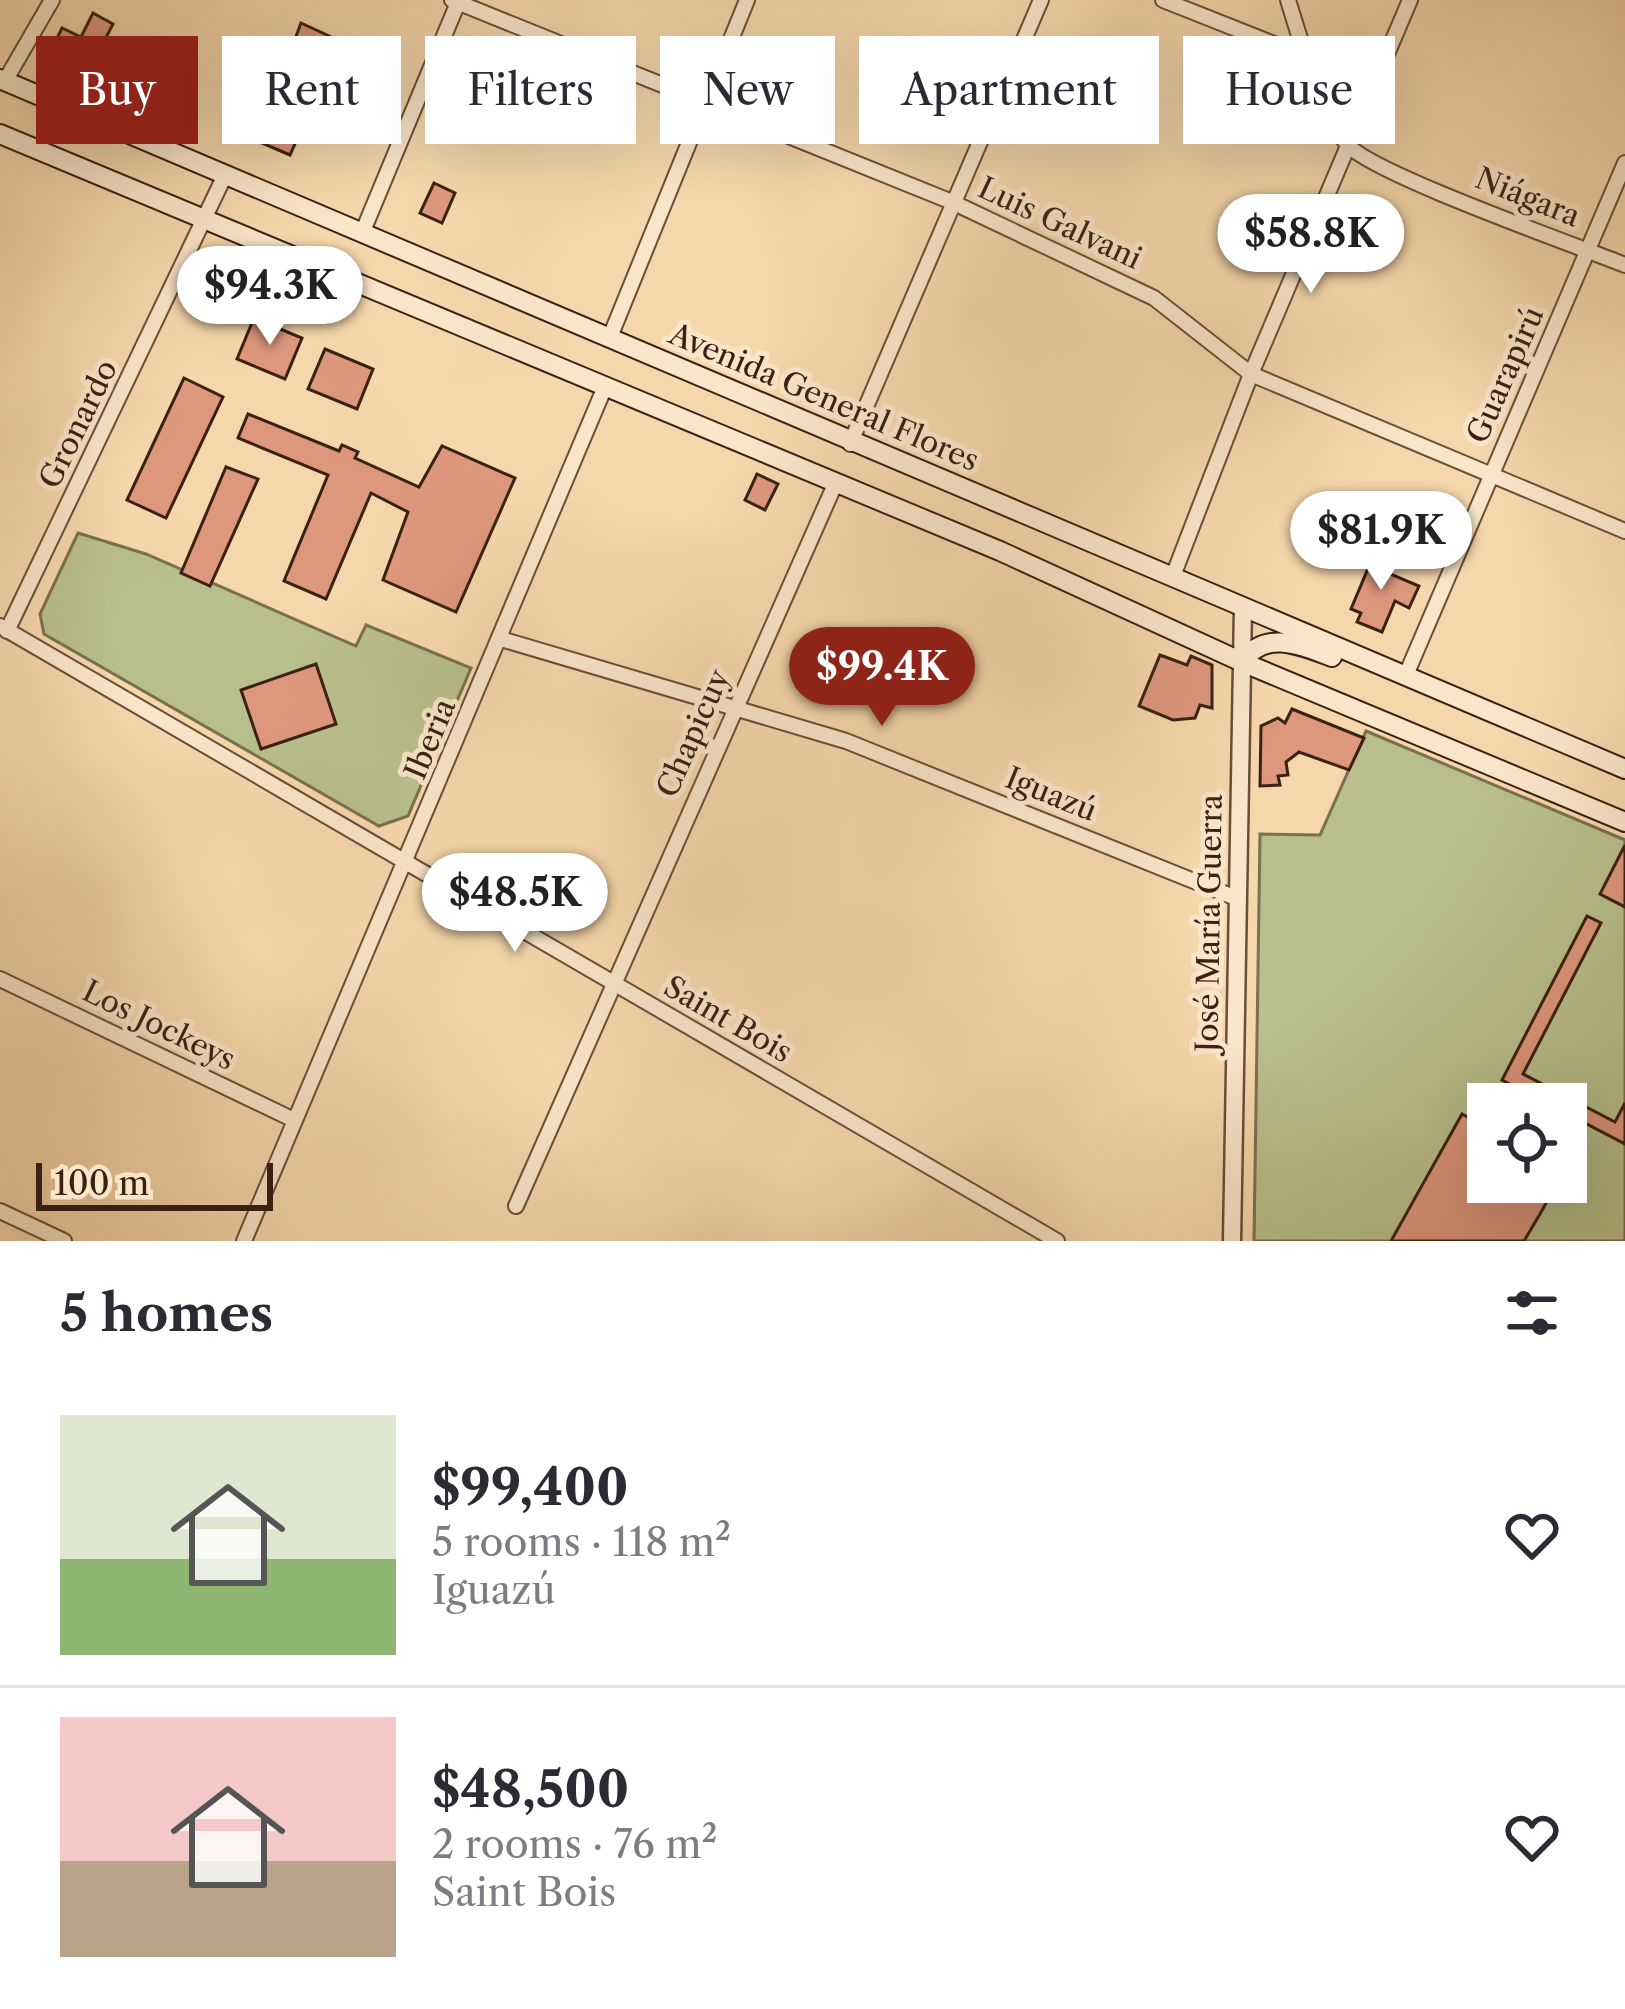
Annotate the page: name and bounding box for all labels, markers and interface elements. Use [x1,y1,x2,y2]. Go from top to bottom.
chip: Buy [36,36,198,144]
chip: Rent [222,36,401,144]
chip: Filters [425,36,636,144]
chip: New [660,36,835,144]
chip: Apartment [859,36,1159,144]
chip: House [1183,36,1395,144]
street label: Niágara [1470,159,1586,235]
street label: Luis Galvani [972,169,1148,277]
pin: $58.8K [1213,194,1409,296]
text: $58.8K [1244,209,1378,257]
pin: $94.3K [172,246,368,348]
text: $94.3K [204,261,336,309]
street label: Guarapirú [1459,301,1551,449]
street label: Avenida General Flores [663,315,984,479]
street label: Gronardo [31,354,125,494]
pin: $81.9K [1283,491,1479,593]
text: $81.9K [1317,506,1445,554]
pin: $99.4K [784,627,980,729]
text: $99.4K [816,642,948,690]
street label: Chapicuy [648,663,738,803]
street label: Iberia [397,693,463,785]
street label: Iguazú [1000,759,1102,829]
street label: José María Guerra [1188,794,1230,1056]
pin: $48.5K [417,853,613,955]
text: $48.5K [449,868,581,916]
street label: Saint Bois [657,968,799,1070]
street label: Los Jockeys [77,972,241,1078]
map controls [1467,1083,1587,1203]
button: locate [1467,1083,1587,1203]
scale bar [36,1157,273,1210]
text: 100 m [54,1163,149,1204]
icon: filters [1499,1280,1565,1346]
text: 5 homes [60,1282,273,1344]
text: $99,400 [432,1456,628,1518]
icon: home [156,1463,300,1607]
icon: heart [1499,1502,1565,1568]
text: 5 rooms · 118 m² [432,1518,731,1566]
text: Iguazú [432,1566,555,1614]
text: $48,500 [432,1758,629,1820]
icon: home [156,1765,300,1909]
icon: heart [1499,1804,1565,1870]
text: 2 rooms · 76 m² [432,1820,718,1868]
text: Saint Bois [432,1868,616,1916]

